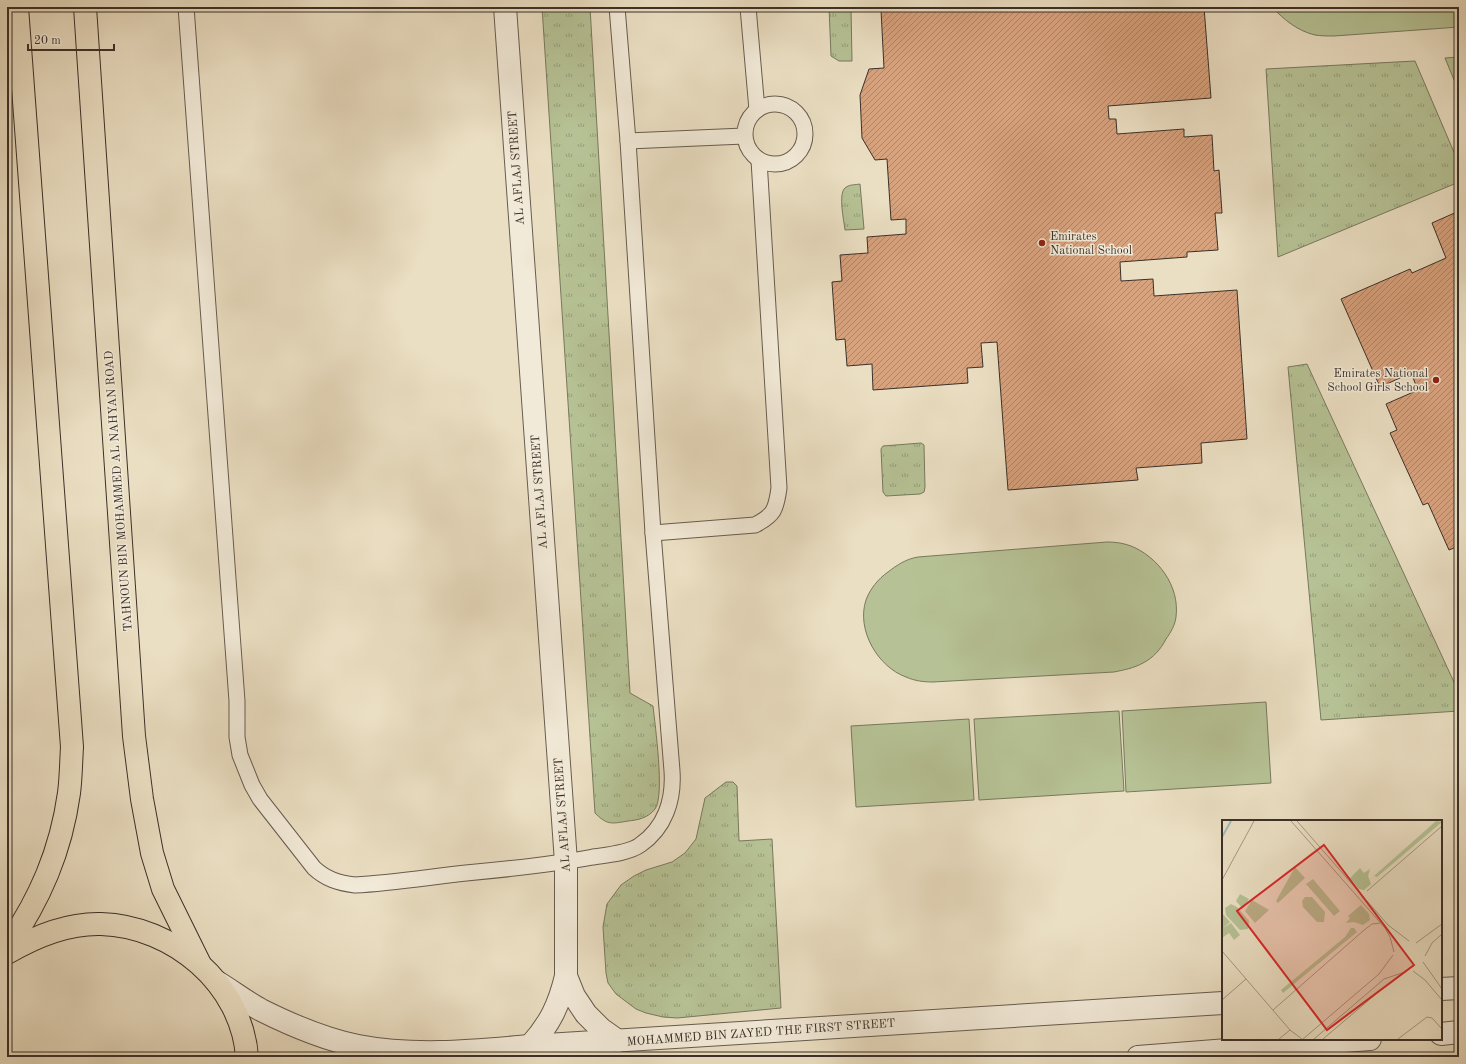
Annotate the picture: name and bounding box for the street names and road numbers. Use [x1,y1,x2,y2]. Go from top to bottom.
street label: AL AFLAJ STREET [507,110,527,226]
street label: TAHNOUN BIN MOHAMMED AL NAHYAN ROAD [103,350,135,632]
street label: AL AFLAJ STREET [530,434,550,550]
street label: AL AFLAJ STREET [553,757,573,873]
street label: MOHAMMED BIN ZAYED THE FIRST STREET [626,1018,896,1048]

